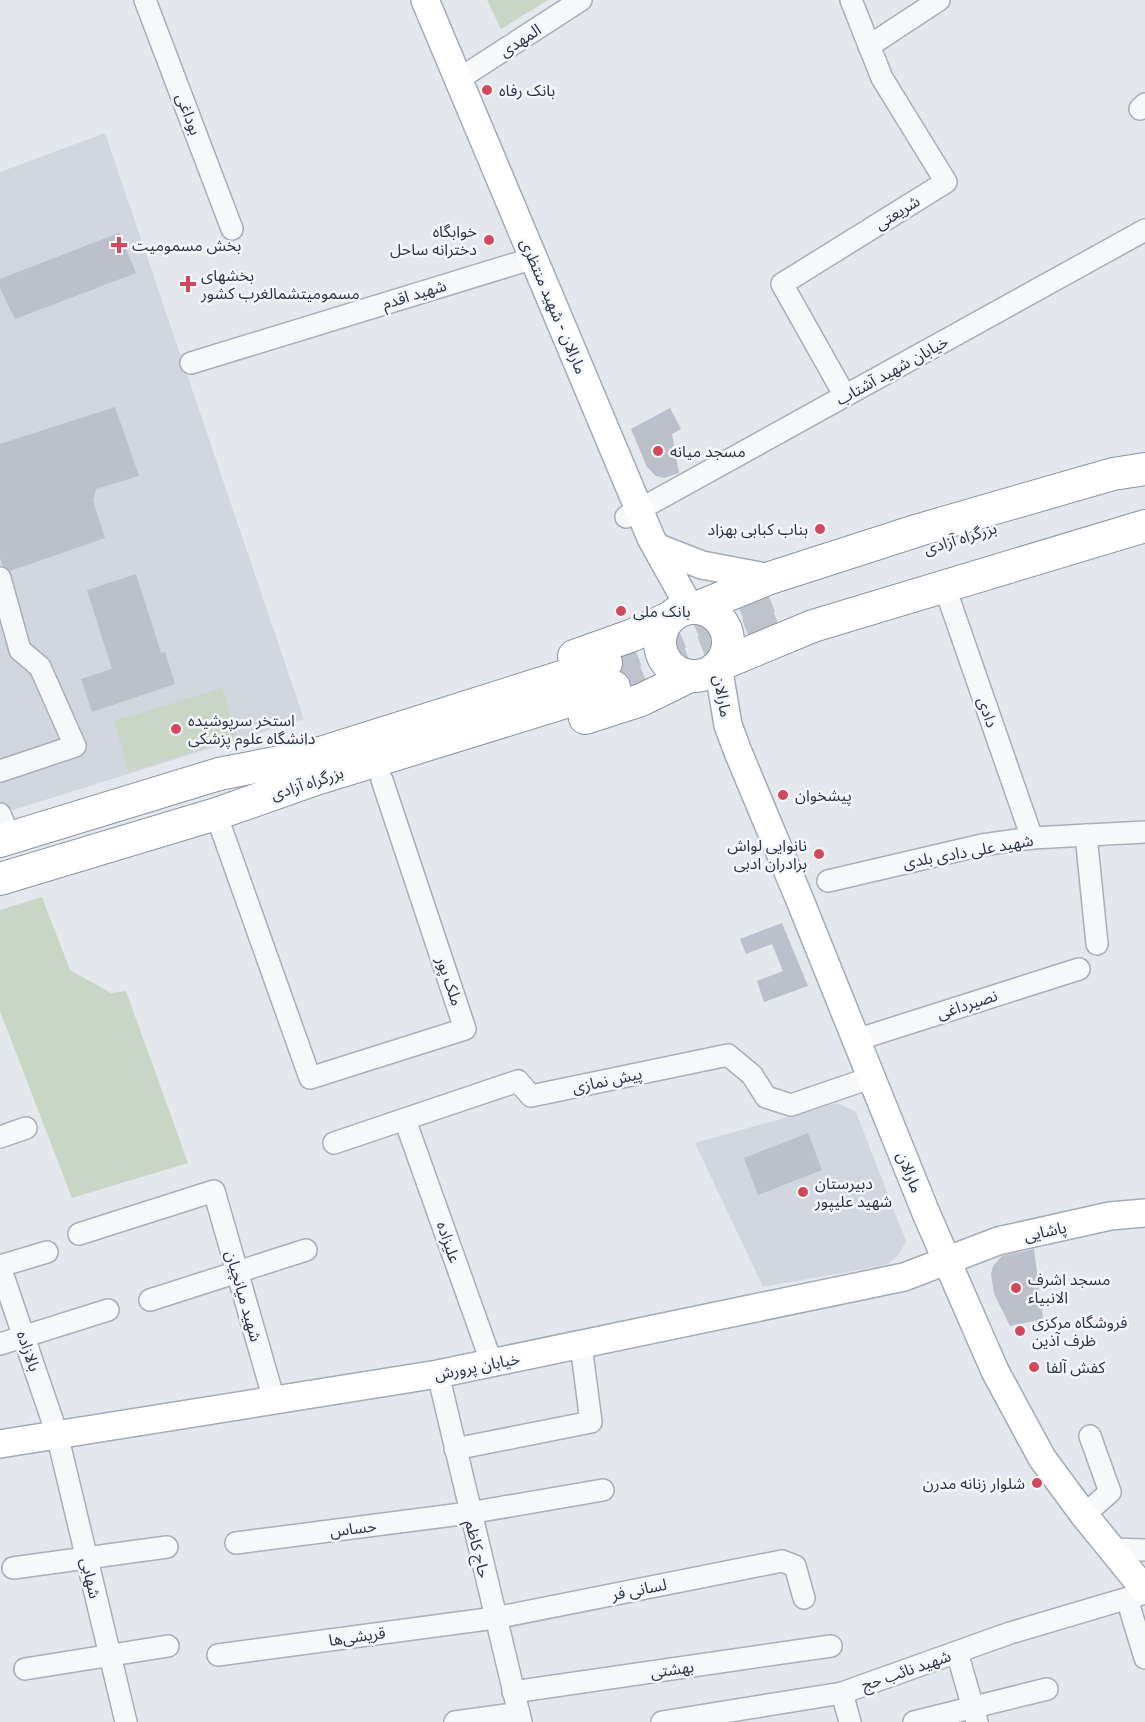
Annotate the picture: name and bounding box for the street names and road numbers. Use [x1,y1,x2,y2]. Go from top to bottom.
street label: المهدی [495,19,545,61]
street label: بوداغی [172,90,206,138]
street label: شریعتی [871,190,923,234]
street label: مارالان - شهید منتظری [516,235,592,377]
street label: شهید اقدم [379,275,449,316]
street label: خیابان شهید آشتاب [832,331,952,409]
street label: بزرگراه آزادی [921,517,999,559]
street label: مارالان [709,673,737,719]
street label: دادی [973,694,1003,730]
street label: بزرگراه آزادی [268,762,346,804]
street label: شهید علی دادی بلدی [901,830,1035,872]
street label: ملک پور [431,953,468,1009]
street label: نصیرداغی [934,985,1000,1023]
street label: پیش نمازی [570,1063,644,1098]
street label: مارالان [893,1149,927,1195]
street label: پاشایی [1022,1217,1068,1246]
street label: علیزاده [433,1219,465,1265]
street label: شهید میانچیان [220,1248,267,1344]
street label: بالازاده [13,1328,45,1374]
street label: خیابان پرورش [433,1348,522,1385]
street label: حساس [328,1515,378,1541]
street label: حاج کاظم [458,1518,495,1581]
street label: شهابی [77,1556,105,1600]
street label: لسانی فر [609,1574,668,1604]
street label: قریشی‌ها [327,1622,387,1650]
street label: شهید نائب حج [859,1645,954,1697]
street label: بهشتی [649,1656,695,1682]

